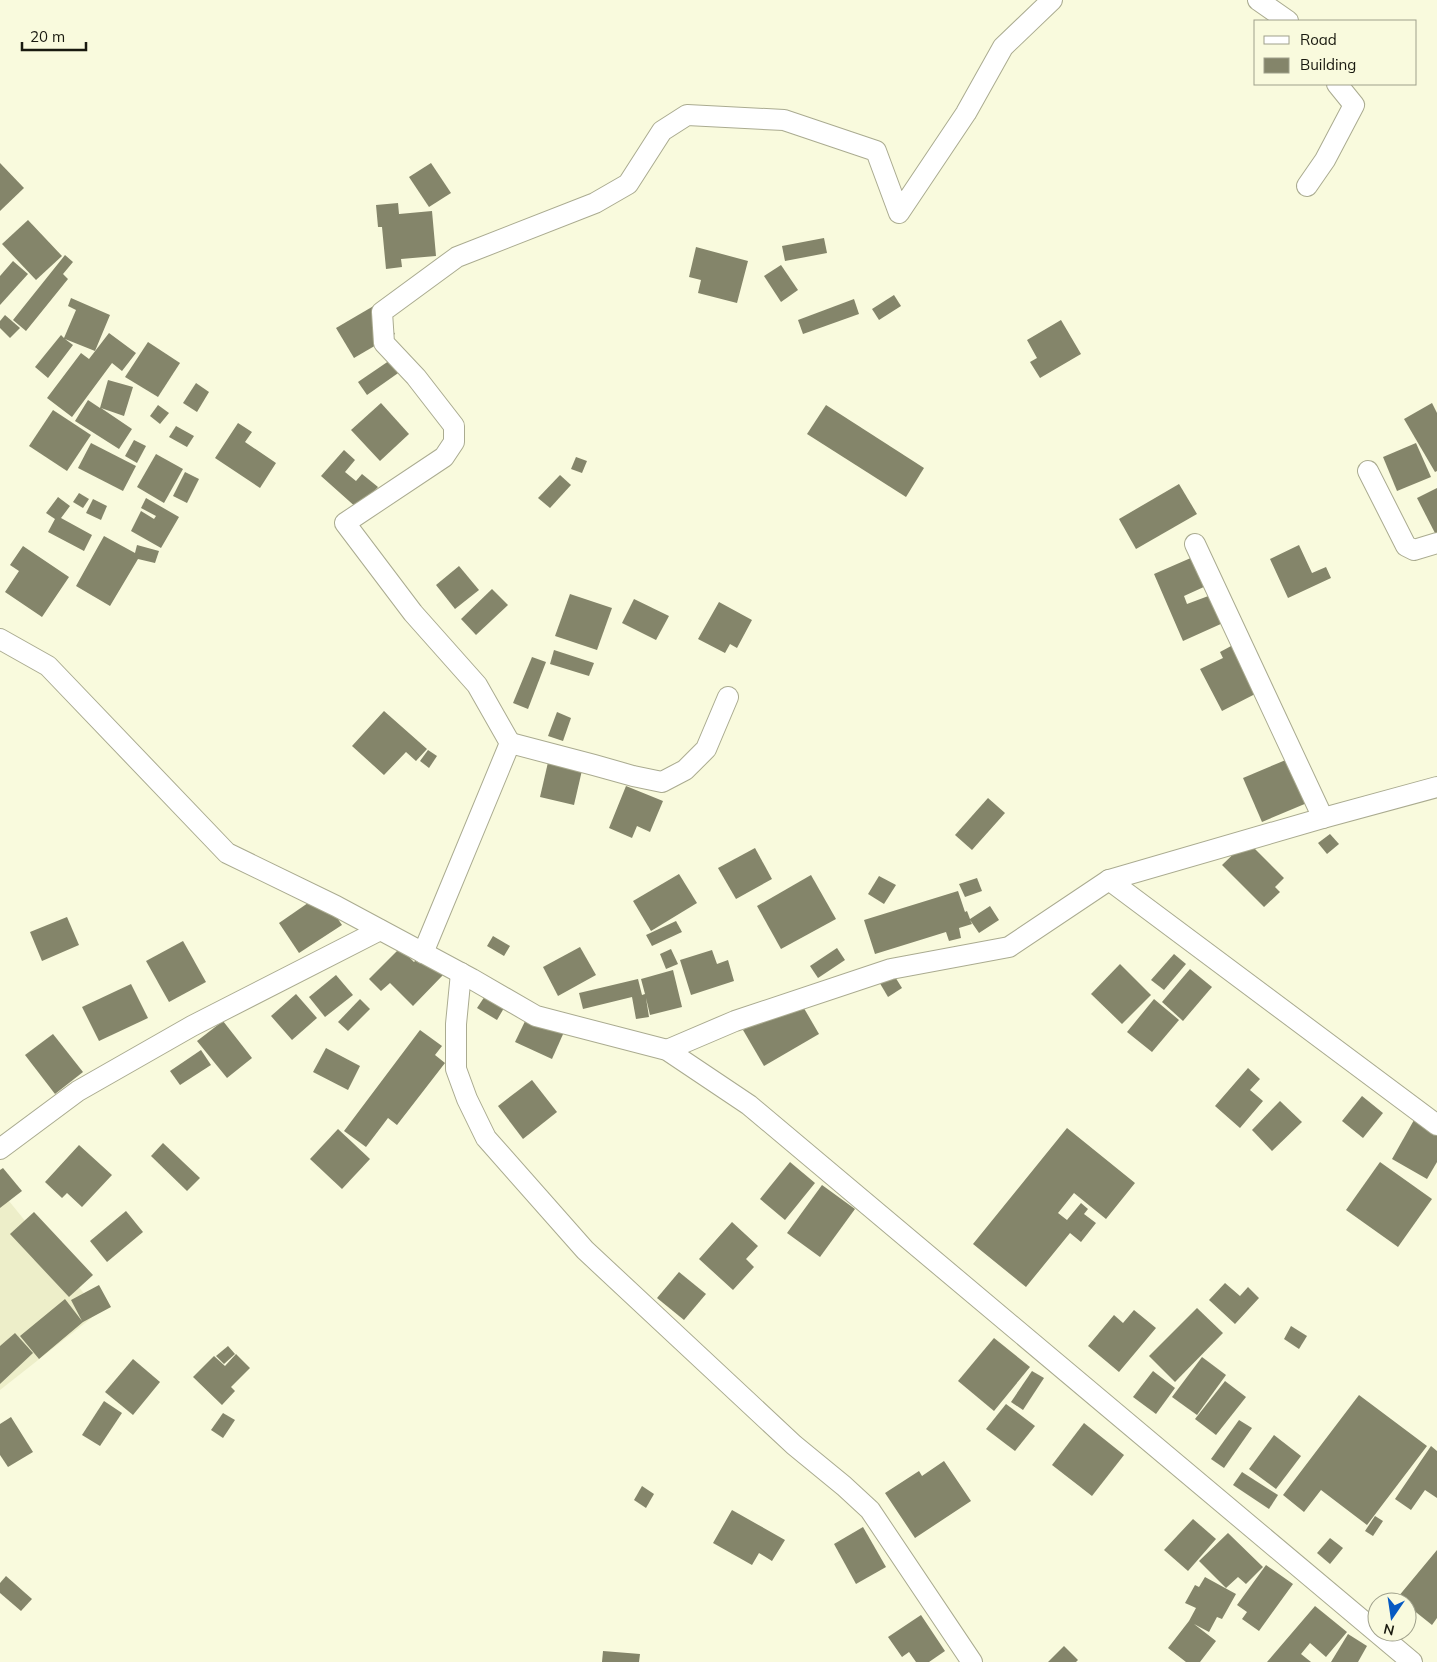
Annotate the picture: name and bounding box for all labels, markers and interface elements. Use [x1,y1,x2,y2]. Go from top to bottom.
scale bar [22,20,86,52]
legend [1254,20,1417,85]
text: 20 m [30,27,65,46]
text: Road [1300,30,1337,49]
text: Building [1300,55,1356,74]
north arrow [1367,1592,1417,1642]
text: N [1382,1620,1396,1640]

